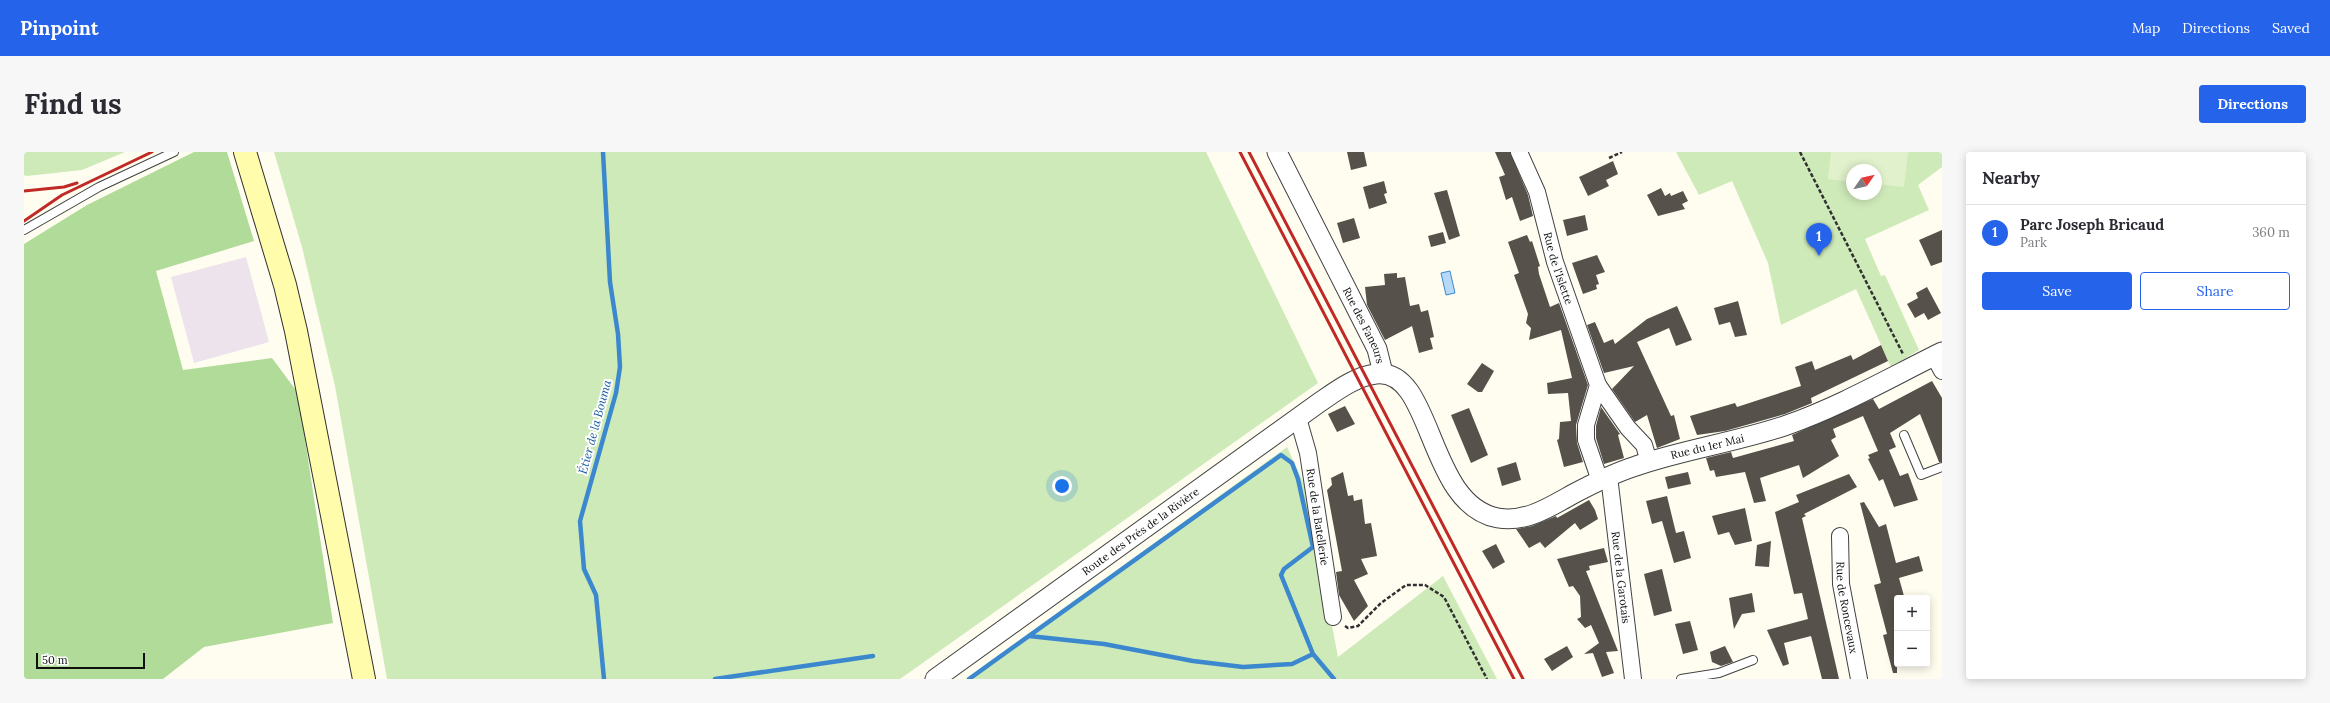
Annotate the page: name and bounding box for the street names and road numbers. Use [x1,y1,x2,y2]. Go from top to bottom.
street label: Rue de l'Islette [1541,230,1576,306]
street label: Rue des Faneurs [1340,285,1387,365]
street label: Rue du 1er Mai [1669,431,1745,462]
street label: Rue de la Batellerie [1303,467,1332,566]
street label: Route des Prés de la Rivière [1079,484,1202,578]
street label: Rue de la Garotais [1609,530,1633,624]
street label: Rue de Roncevaux [1834,561,1861,655]

